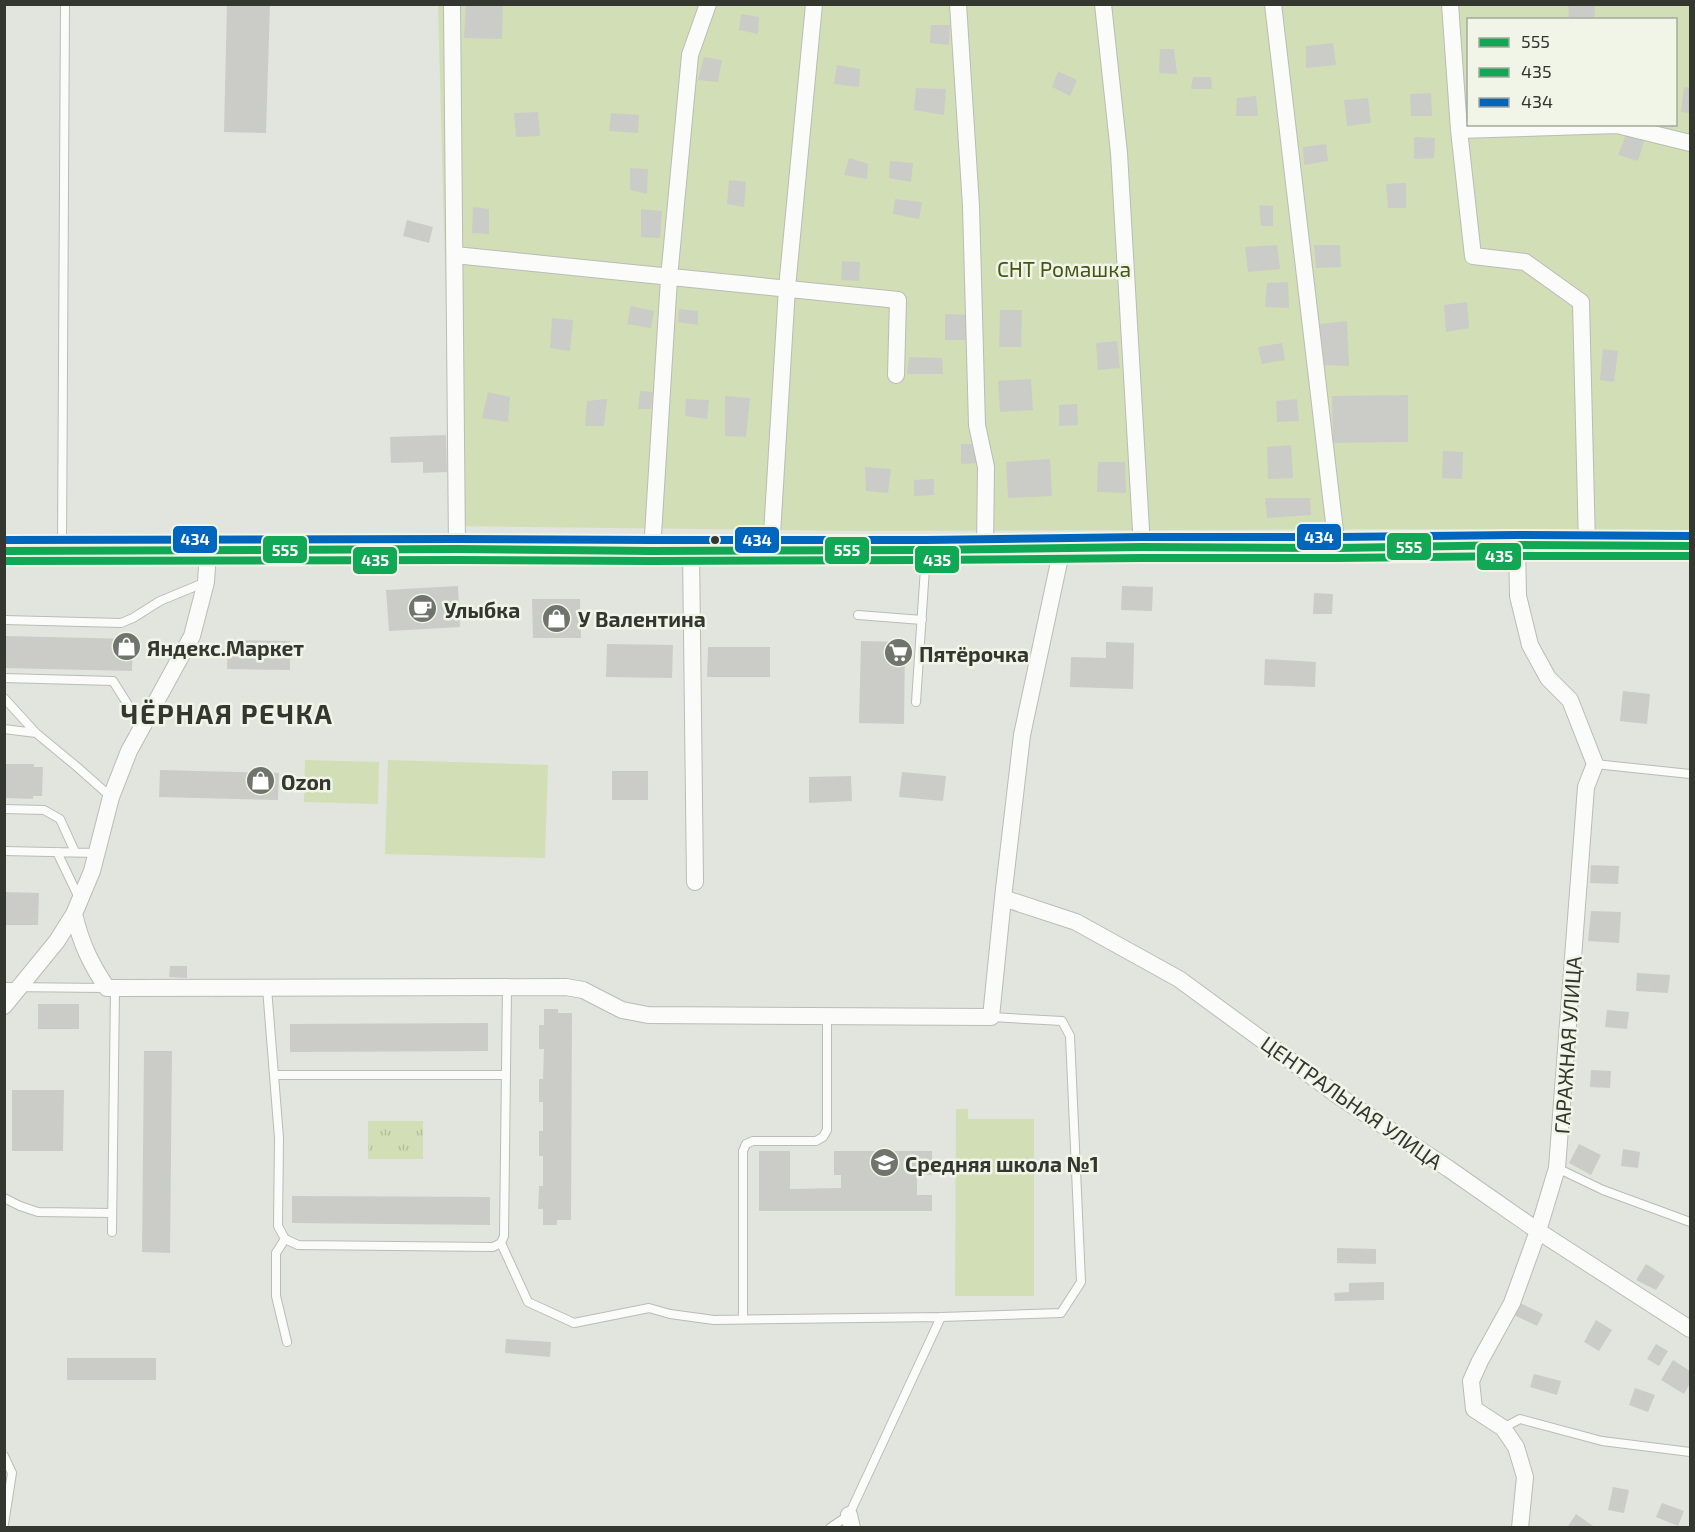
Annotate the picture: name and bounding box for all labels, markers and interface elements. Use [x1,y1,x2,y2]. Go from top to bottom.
legend [1467,18,1677,126]
text: 555 [1521,30,1550,52]
text: 435 [1521,60,1552,82]
text: 434 [1521,90,1553,112]
park label: СНТ Ромашка [997,256,1131,281]
line badge: 434 [1296,523,1342,551]
line badge: 434 [172,525,218,554]
line badge: 434 [734,526,780,554]
text: 434 [1304,527,1334,546]
text: 434 [180,529,210,548]
text: 434 [742,530,772,549]
line badge: 555 [1386,532,1432,561]
unlabelled marker [709,534,721,546]
line badge: 555 [262,535,308,564]
line badge: 555 [824,536,870,565]
text: 555 [1396,537,1422,556]
text: 555 [272,540,298,559]
text: 555 [834,540,860,559]
line badge: 435 [1476,542,1522,571]
line badge: 435 [914,545,960,574]
line badge: 435 [352,546,398,575]
text: 435 [1485,546,1513,565]
text: 435 [361,550,389,569]
text: 435 [923,550,951,569]
cafe icon: Улыбка [407,593,439,625]
place label: Улыбка [444,597,520,622]
shop icon: У Валентина [541,602,573,634]
place label: У Валентина [578,606,706,631]
shop icon: Яндекс.Маркет [110,631,142,663]
place label: Яндекс.Маркет [147,635,304,660]
supermarket icon: Пятёрочка [882,637,914,669]
place label: Пятёрочка [919,641,1029,666]
district label: ЧЁРНАЯ РЕЧКА [121,697,333,729]
shop icon: Ozon [244,765,276,797]
place label: Ozon [281,769,331,794]
street label: ГАРАЖНАЯ УЛИЦА [1548,955,1586,1135]
street label: ЦЕНТРАЛЬНАЯ УЛИЦА [1257,1030,1447,1174]
school or university icon: Средняя школа №1 [868,1147,900,1179]
place label: Средняя школа №1 [905,1151,1099,1176]

